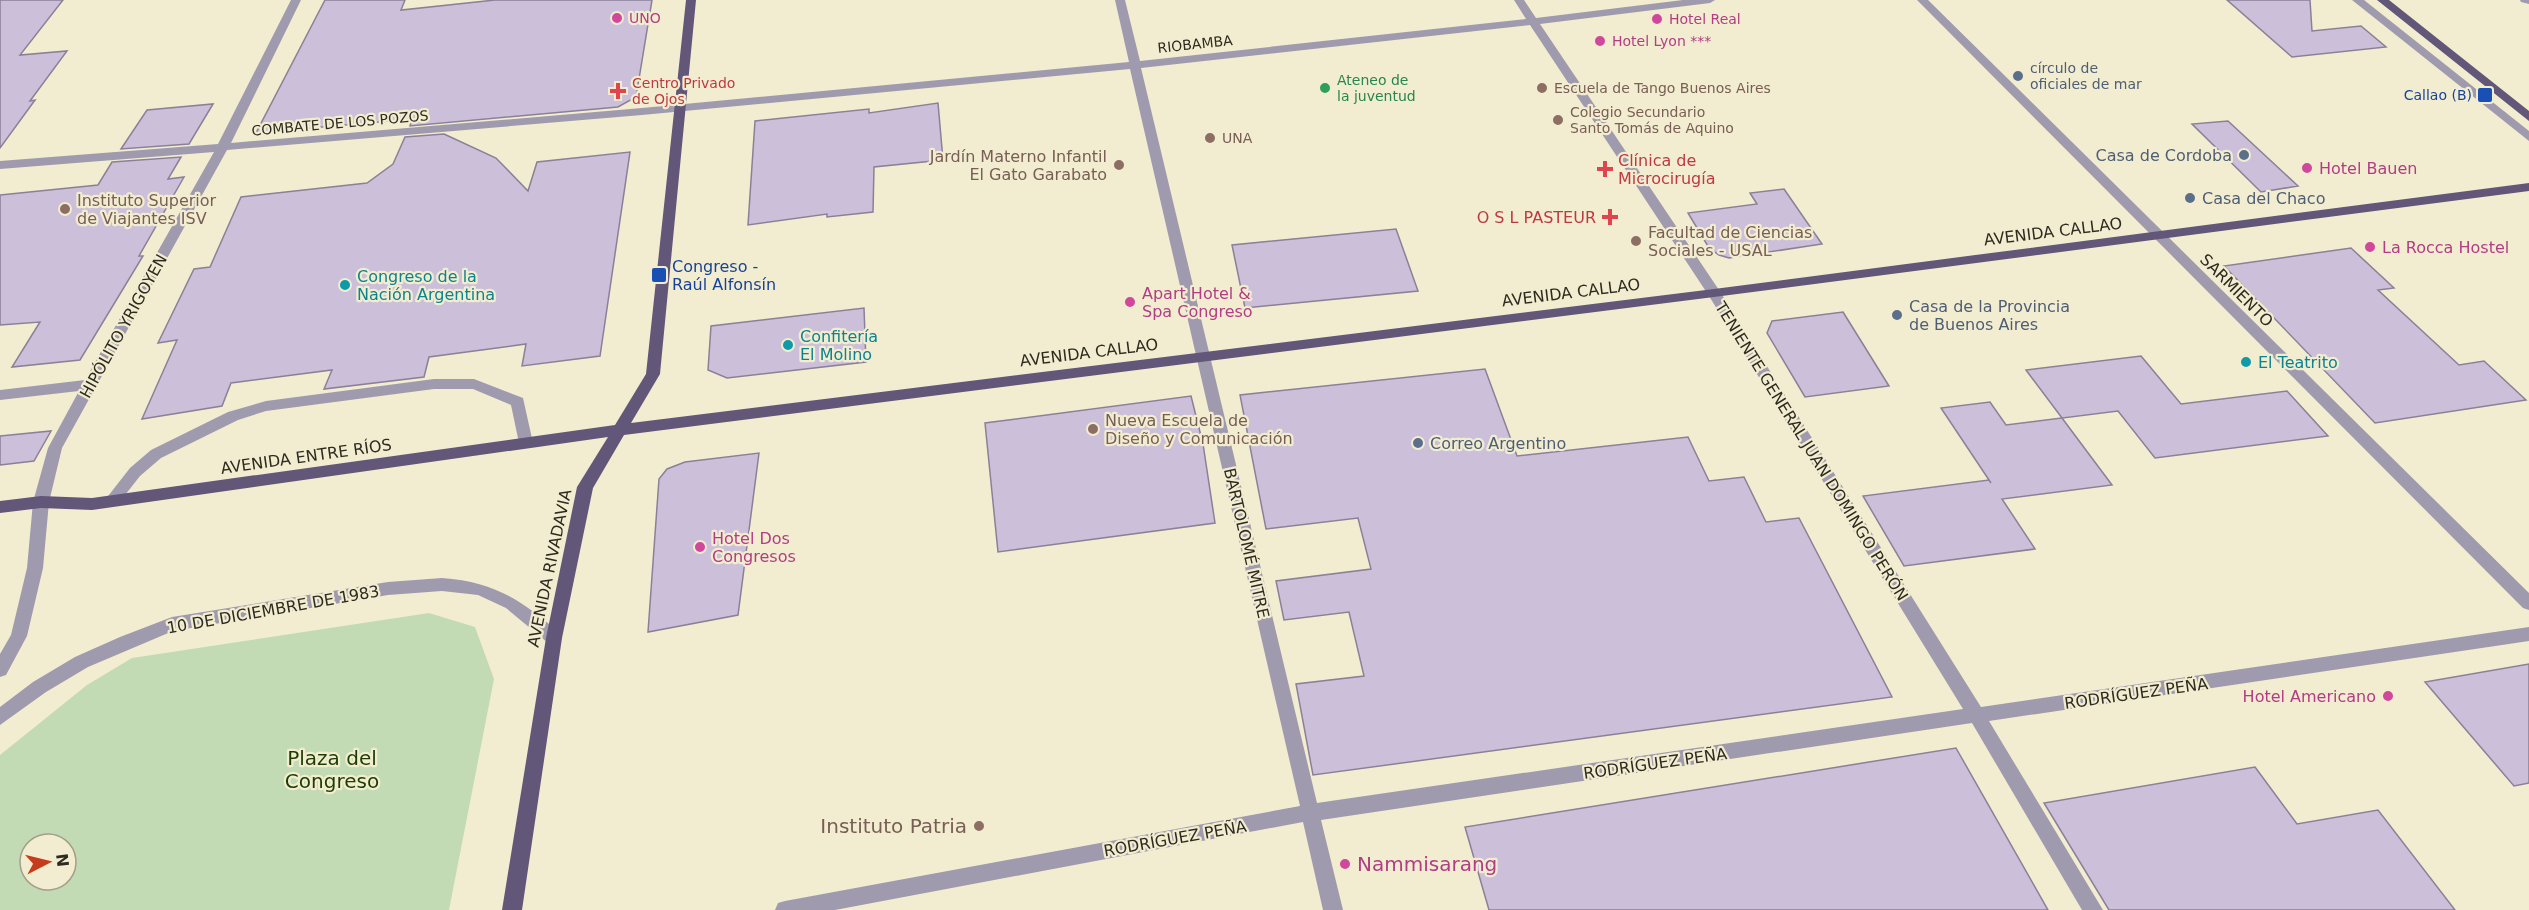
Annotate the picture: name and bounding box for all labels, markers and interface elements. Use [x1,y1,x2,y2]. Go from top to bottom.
place label: UNO [629,10,661,26]
marker: UNO [610,11,624,25]
place label: Hotel Real [1669,11,1741,27]
marker: Hotel Real [1650,12,1664,26]
street label: RIOBAMBA [1157,32,1234,56]
place label: Hotel Lyon *** [1612,33,1711,49]
marker: Hotel Lyon *** [1593,34,1607,48]
place label: círculo de oficiales de mar [2030,60,2142,92]
marker: círculo de oficiales de mar [2011,69,2025,83]
place label: Ateneo de la juventud [1337,72,1416,104]
place label: Centro Privado de Ojos [632,75,735,107]
place label: Escuela de Tango Buenos Aires [1554,80,1771,96]
marker: Ateneo de la juventud [1318,81,1332,95]
marker: Escuela de Tango Buenos Aires [1535,81,1549,95]
marker: Centro Privado de Ojos [609,82,627,100]
marker: Callao (B) [2476,86,2494,104]
place label: Callao (B) [2404,87,2472,103]
place label: Colegio Secundario Santo Tomás de Aquino [1570,104,1734,136]
street label: COMBATE DE LOS POZOS [251,107,429,139]
marker: Colegio Secundario Santo Tomás de Aquino [1551,113,1565,127]
place label: UNA [1222,130,1253,146]
marker: UNA [1203,131,1217,145]
place label: Casa de Cordoba [2096,146,2232,165]
place label: Jardín Materno Infantil El Gato Garabato [929,147,1107,184]
marker: Casa de Cordoba [2237,148,2251,162]
place label: Clínica de Microcirugía [1618,151,1715,188]
marker: Jardín Materno Infantil El Gato Garabato [1112,158,1126,172]
place label: Hotel Bauen [2319,159,2417,178]
marker: Clínica de Microcirugía [1596,160,1614,178]
marker: Hotel Bauen [2300,161,2314,175]
place label: Casa del Chaco [2202,189,2325,208]
place label: Instituto Superior de Viajantes ISV [77,191,217,228]
marker: Casa del Chaco [2183,191,2197,205]
marker: Instituto Superior de Viajantes ISV [58,202,72,216]
place label: O S L PASTEUR [1477,208,1596,227]
marker: O S L PASTEUR [1601,208,1619,226]
street label: AVENIDA CALLAO [1983,214,2123,249]
place label: Facultad de Ciencias Sociales - USAL [1648,223,1812,260]
marker: Facultad de Ciencias Sociales - USAL [1629,234,1643,248]
place label: La Rocca Hostel [2382,238,2509,257]
marker: La Rocca Hostel [2363,240,2377,254]
street label: SARMIENTO [2196,250,2277,331]
street label: HIPÓLITO YRIGOYEN [76,251,171,402]
place label: Congreso - Raúl Alfonsín [672,257,776,294]
marker: Congreso - Raúl Alfonsín [650,266,668,284]
place label: Congreso de la Nación Argentina [357,267,495,304]
street label: AVENIDA CALLAO [1501,275,1641,310]
marker: Congreso de la Nación Argentina [338,278,352,292]
place label: Apart Hotel & Spa Congreso [1142,284,1253,321]
marker: Apart Hotel & Spa Congreso [1123,295,1137,309]
street label: TENIENTE GENERAL JUAN DOMINGO PERÓN [1711,297,1912,604]
place label: Casa de la Provincia de Buenos Aires [1909,297,2070,334]
marker: Casa de la Provincia de Buenos Aires [1890,308,1904,322]
place label: Confitería El Molino [800,327,878,364]
street label: AVENIDA CALLAO [1019,335,1159,370]
marker: Confitería El Molino [781,338,795,352]
place label: El Teatrito [2258,353,2338,372]
marker: El Teatrito [2239,355,2253,369]
place label: Nueva Escuela de Diseño y Comunicación [1105,411,1293,448]
marker: Nueva Escuela de Diseño y Comunicación [1086,422,1100,436]
place label: Correo Argentino [1430,434,1566,453]
street label: AVENIDA ENTRE RÍOS [219,435,393,478]
marker: Correo Argentino [1411,436,1425,450]
street label: BARTOLOMÉ MITRE [1220,466,1273,620]
street label: AVENIDA RIVADAVIA [523,487,576,649]
place label: Hotel Dos Congresos [712,529,796,566]
marker: Hotel Dos Congresos [693,540,707,554]
street label: 10 DE DICIEMBRE DE 1983 [165,581,381,638]
street label: RODRÍGUEZ PEÑA [2063,674,2209,713]
place label: Hotel Americano [2243,687,2376,706]
marker: Hotel Americano [2381,689,2395,703]
street label: RODRÍGUEZ PEÑA [1582,744,1728,783]
park label: Plaza del Congreso [285,746,379,793]
place label: Instituto Patria [820,814,967,838]
street label: RODRÍGUEZ PEÑA [1102,817,1248,860]
marker: Instituto Patria [972,819,986,833]
north arrow [18,832,78,892]
text: N [52,852,73,868]
place label: Nammisarang [1357,852,1497,876]
marker: Nammisarang [1338,857,1352,871]

